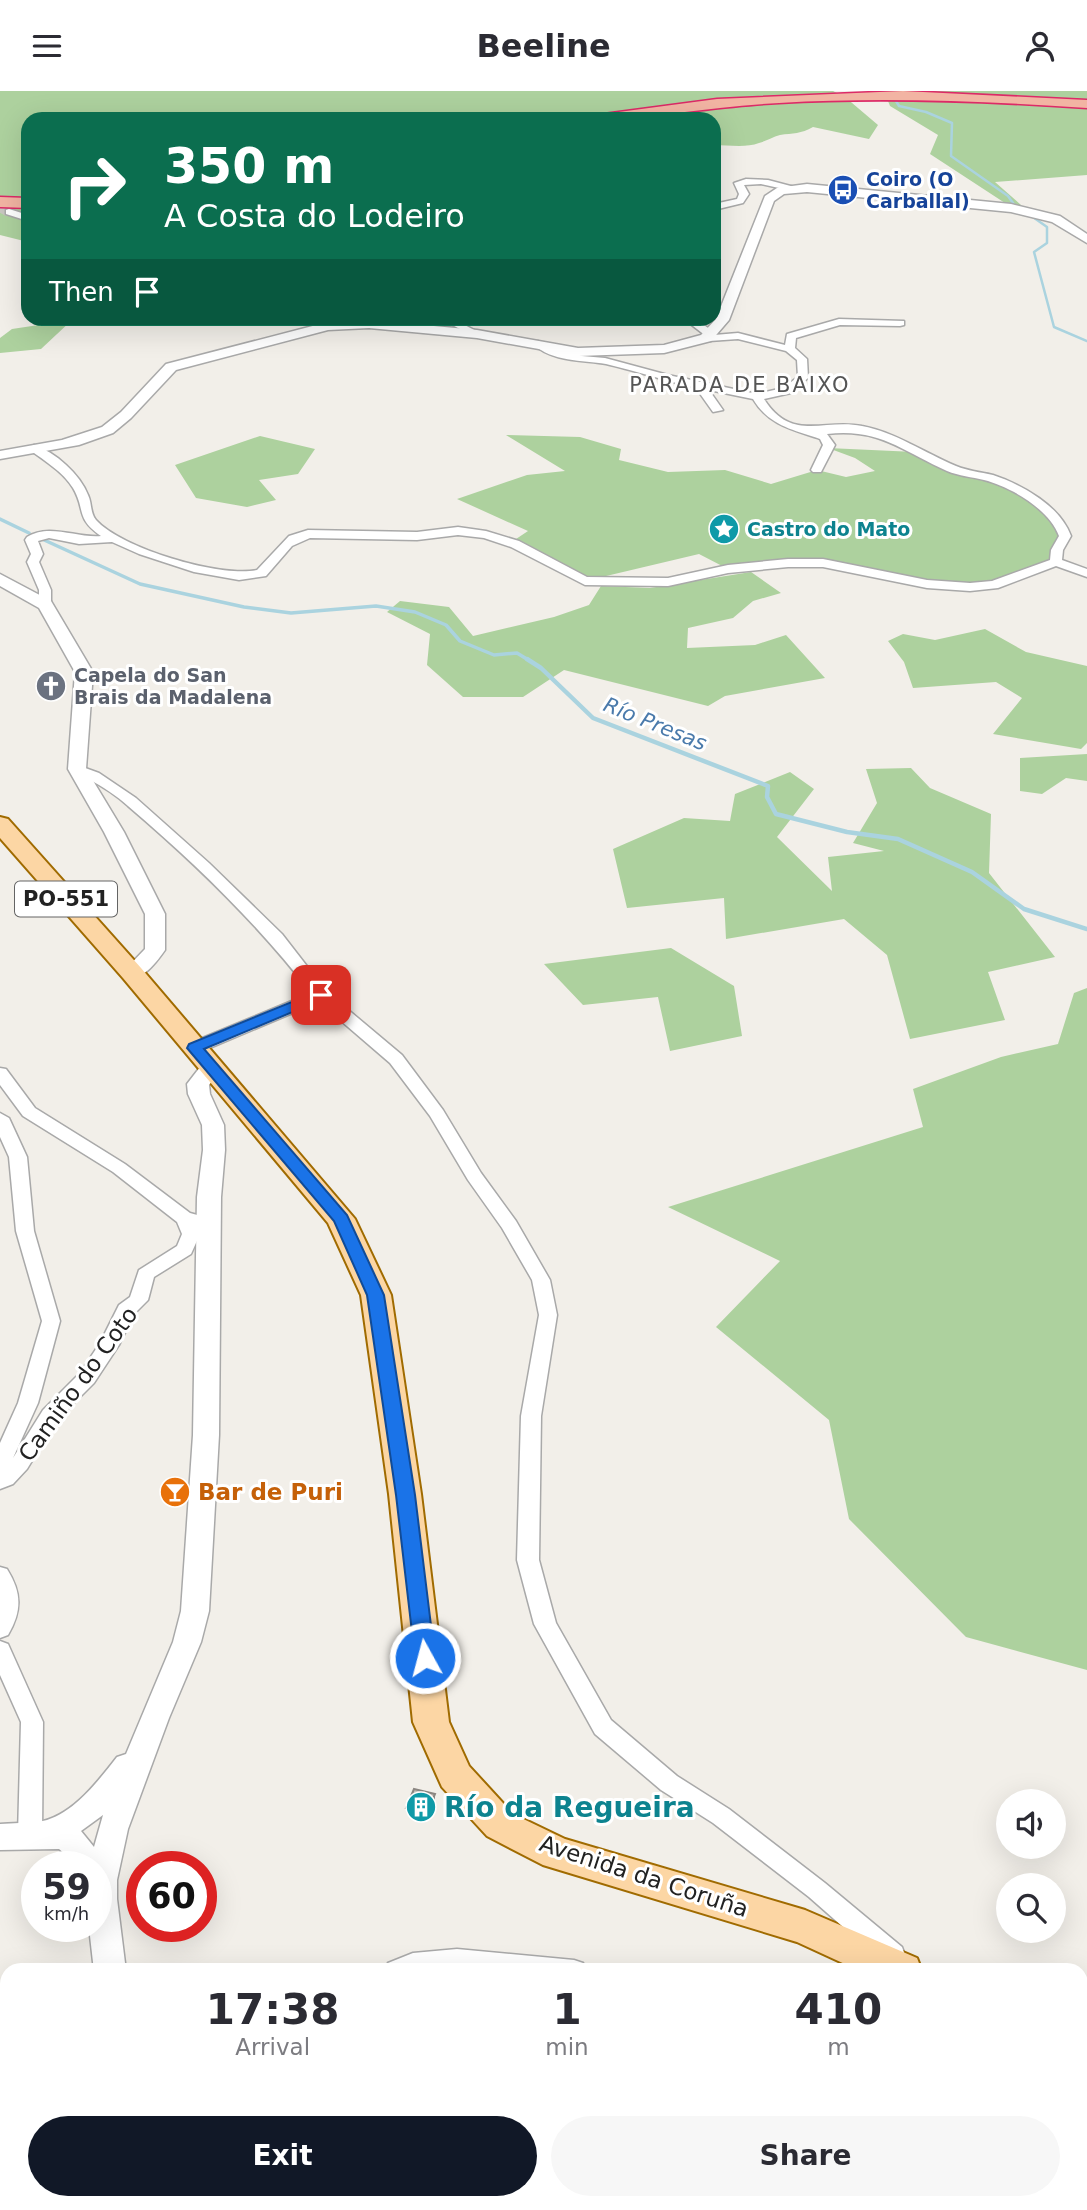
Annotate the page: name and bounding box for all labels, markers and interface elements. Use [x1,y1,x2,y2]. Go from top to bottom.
icon: menu [28,27,66,65]
text: Beeline [476,27,611,65]
icon: person [1021,27,1059,65]
text: 350 m [164,138,334,195]
icon: right [49,140,140,231]
place label: Coiro (O Carballal) [866,168,970,212]
bus stop icon: Coiro (O Carballal) [826,173,860,207]
text: A Costa do Lodeiro [164,197,465,235]
icon: arrive [128,273,166,311]
text: Then [49,277,114,307]
district label: PARADA DE BAIXO [629,373,851,397]
place icon: Castro do Mato [707,512,741,546]
place label: Castro do Mato [747,518,910,540]
place label: Capela do San Brais da Madalena [74,664,272,708]
church icon: Capela do San Brais da Madalena [34,669,68,703]
water label: Río Presas [600,692,710,756]
road number: PO-551 [15,881,117,917]
pin [291,965,351,1025]
icon: arrive [302,976,340,1014]
street label: Camiño do Coto [13,1302,143,1466]
bar icon: Bar de Puri [158,1475,192,1509]
place label: Bar de Puri [198,1479,343,1505]
position arrow [388,1621,462,1695]
map controls [996,1789,1066,1943]
button: sound [996,1789,1066,1859]
building icon: Río da Regueira [404,1790,438,1824]
place label: Río da Regueira [444,1791,695,1824]
street label: Avenida da Coruña [536,1830,752,1922]
speed limit sign: 60 [126,1851,217,1942]
text: 59 [42,1867,91,1907]
button: search [996,1873,1066,1943]
text: km/h [44,1903,89,1924]
text: 17:38 [206,1985,340,2034]
text: 1 [552,1985,582,2034]
text: 410 [795,1985,882,2034]
text: Arrival [235,2034,310,2060]
text: min [545,2034,589,2060]
text: m [827,2034,850,2060]
button: Exit [28,2116,537,2196]
button: Share [551,2116,1060,2196]

